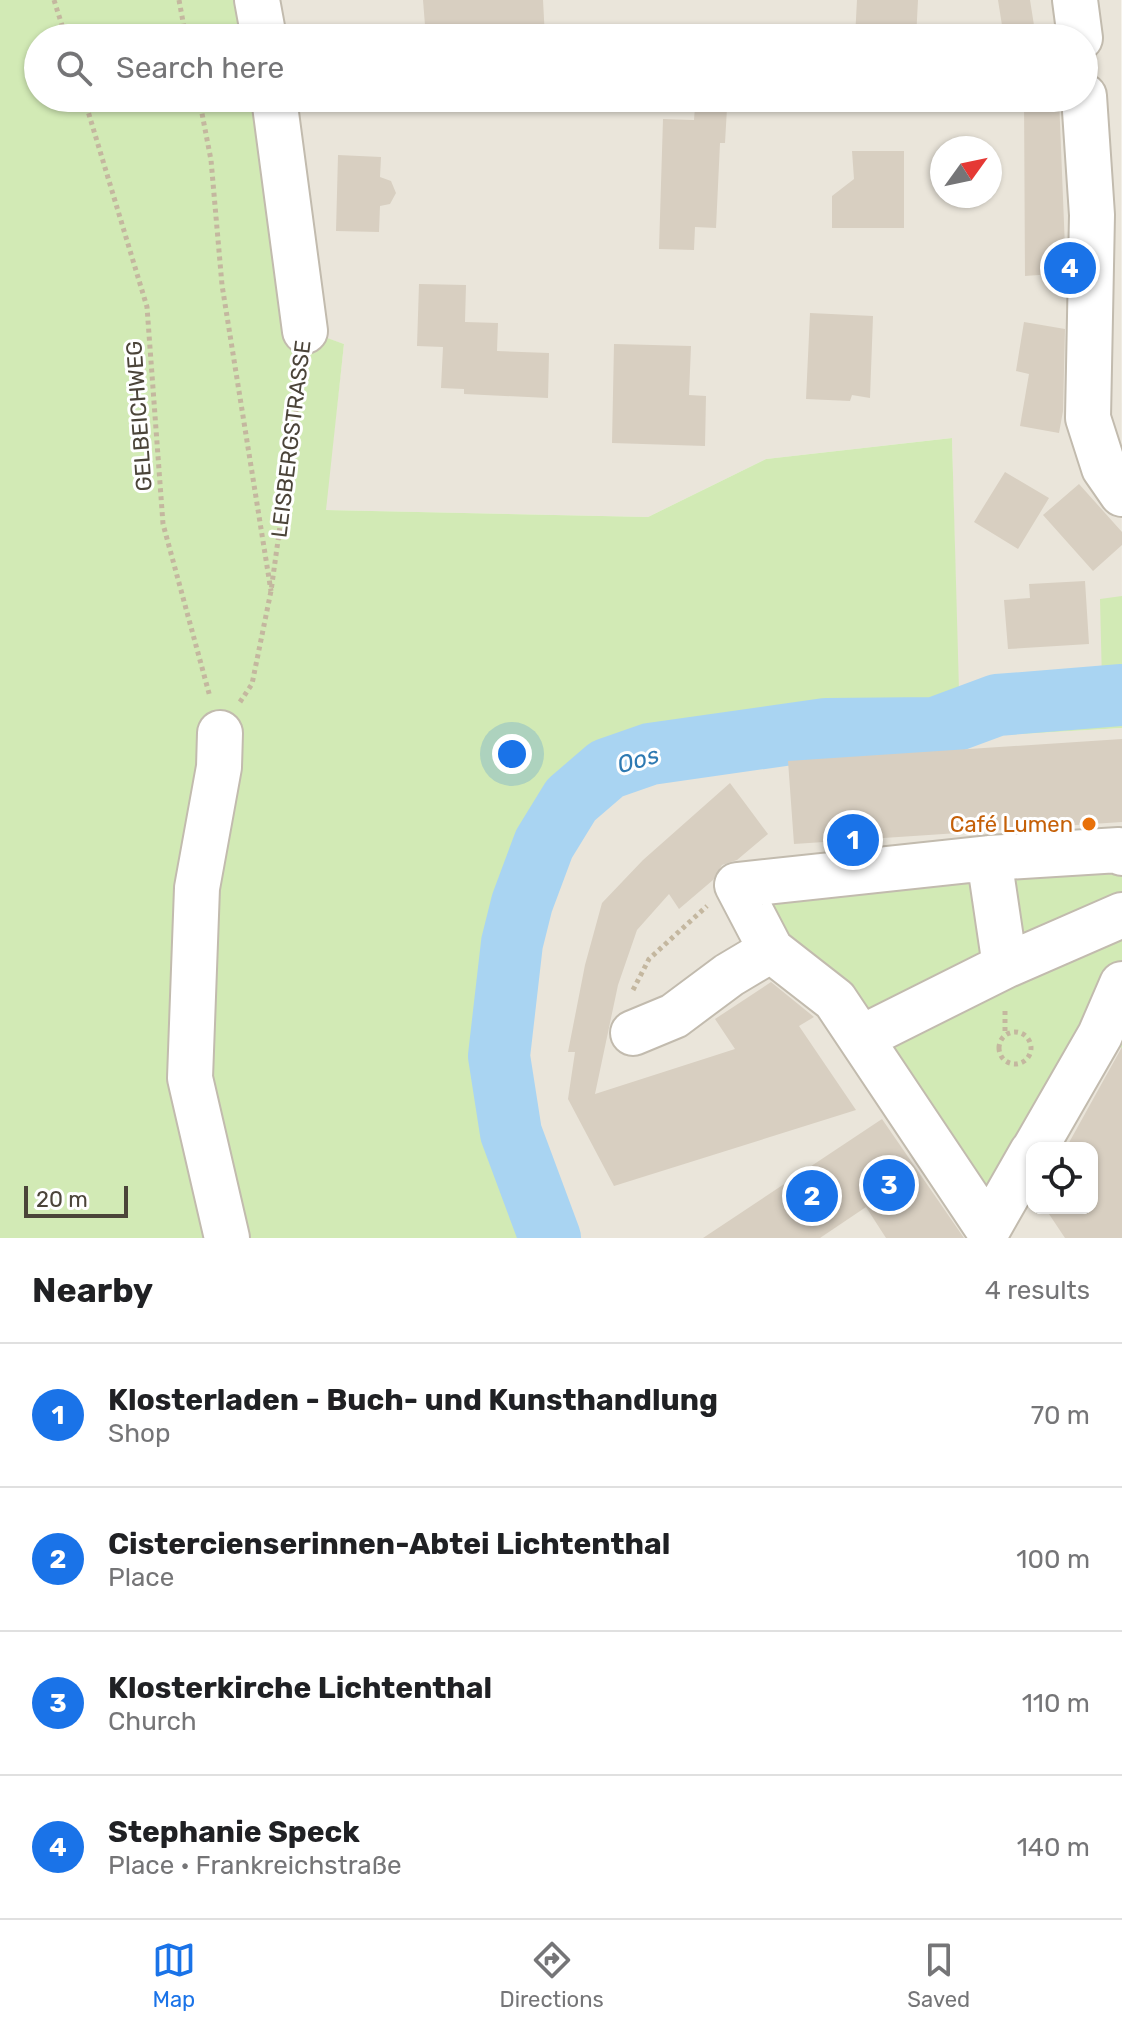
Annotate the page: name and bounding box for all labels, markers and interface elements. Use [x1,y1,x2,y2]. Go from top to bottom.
search box [24,24,1098,112]
icon: search [52,46,96,90]
text: Search here [116,50,284,86]
north arrow [930,136,1002,208]
pin: 4 [1044,238,1096,298]
street label: LEISBERGSTRASSE [265,339,317,539]
street label: GELBEICHWEG [120,340,158,492]
your location [492,734,532,774]
water label: Oos [614,741,662,779]
pin: 1 [827,810,879,870]
place label: Café Lumen [950,811,1073,838]
marker: Café Lumen [1080,815,1098,833]
map controls [1026,1142,1098,1214]
button: locate [1026,1142,1098,1214]
pin: 3 [863,1155,915,1215]
pin: 2 [786,1166,838,1226]
scale bar [24,1182,128,1218]
text: 20 m [36,1186,88,1213]
text: Nearby [32,1270,153,1311]
text: 4 results [985,1275,1090,1306]
text: Klosterladen - Buch- und Kunsthandlung [108,1382,718,1418]
text: 1 [52,1400,64,1431]
text: 70 m [1031,1400,1090,1431]
text: Shop [108,1418,170,1449]
text: Cistercienserinnen-Abtei Lichtenthal [108,1526,670,1562]
text: 2 [50,1544,66,1575]
text: 100 m [1016,1544,1090,1575]
text: Place [108,1562,174,1593]
text: Klosterkirche Lichtenthal [108,1670,492,1706]
text: 3 [49,1688,67,1719]
text: 110 m [1022,1688,1090,1719]
text: Church [108,1706,197,1737]
text: Stephanie Speck [108,1814,360,1850]
text: 4 [49,1832,67,1863]
text: 140 m [1017,1832,1090,1863]
text: Place · Frankreichstraße [108,1850,402,1881]
tab: Map [152,1938,196,2013]
tab: Directions [499,1938,604,2013]
tab: Saved [907,1938,970,2013]

